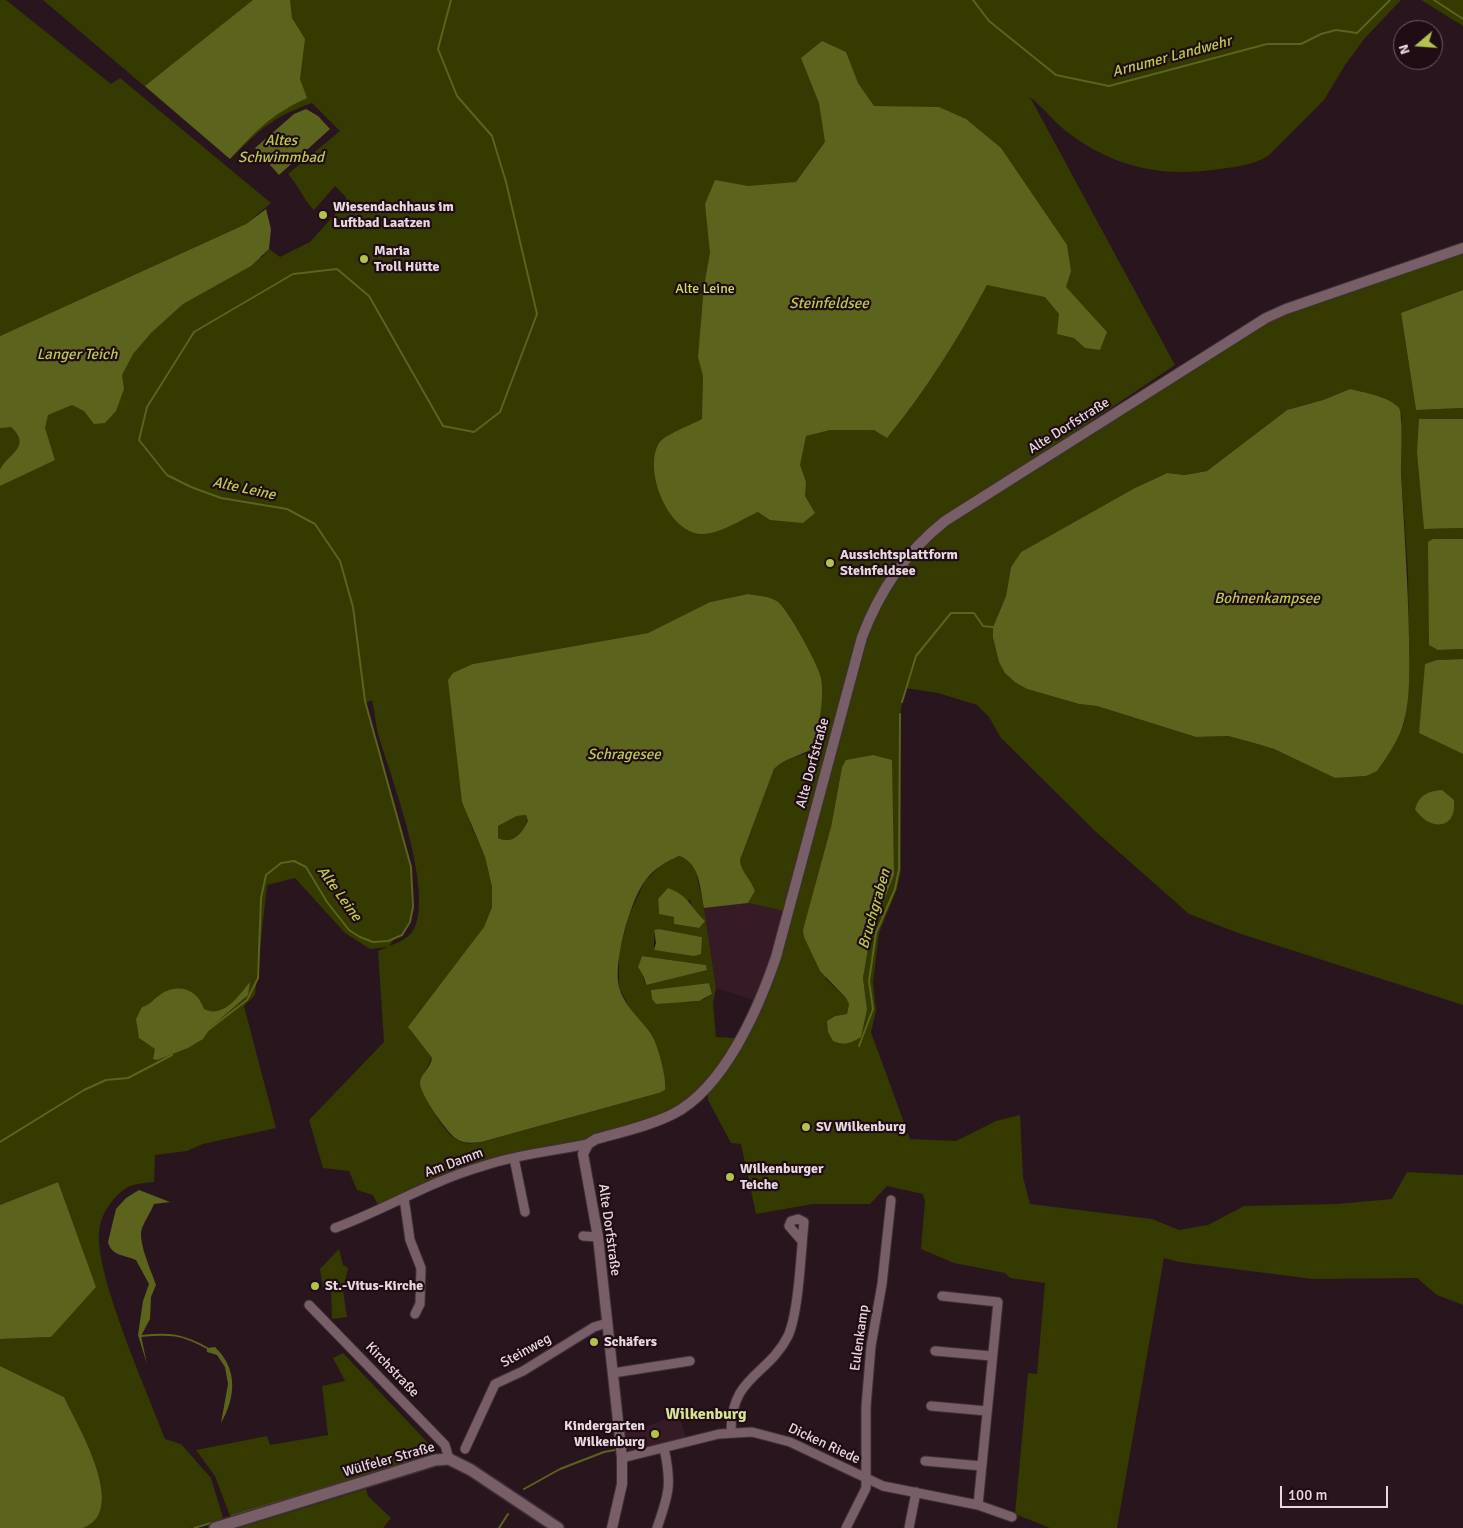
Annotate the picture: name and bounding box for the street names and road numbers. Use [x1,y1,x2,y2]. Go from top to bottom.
street label: Alte Dorfstraße [1025,394,1113,458]
street label: Alte Dorfstraße [793,716,833,810]
street label: Am Damm [422,1145,486,1181]
street label: Alte Dorfstraße [594,1183,624,1277]
street label: Eulenkamp [847,1304,873,1372]
street label: Steinweg [498,1330,554,1372]
street label: Kirchstraße [362,1339,422,1401]
street label: Dicken Riede [785,1420,863,1468]
street label: Wülfeler Straße [341,1439,437,1481]

